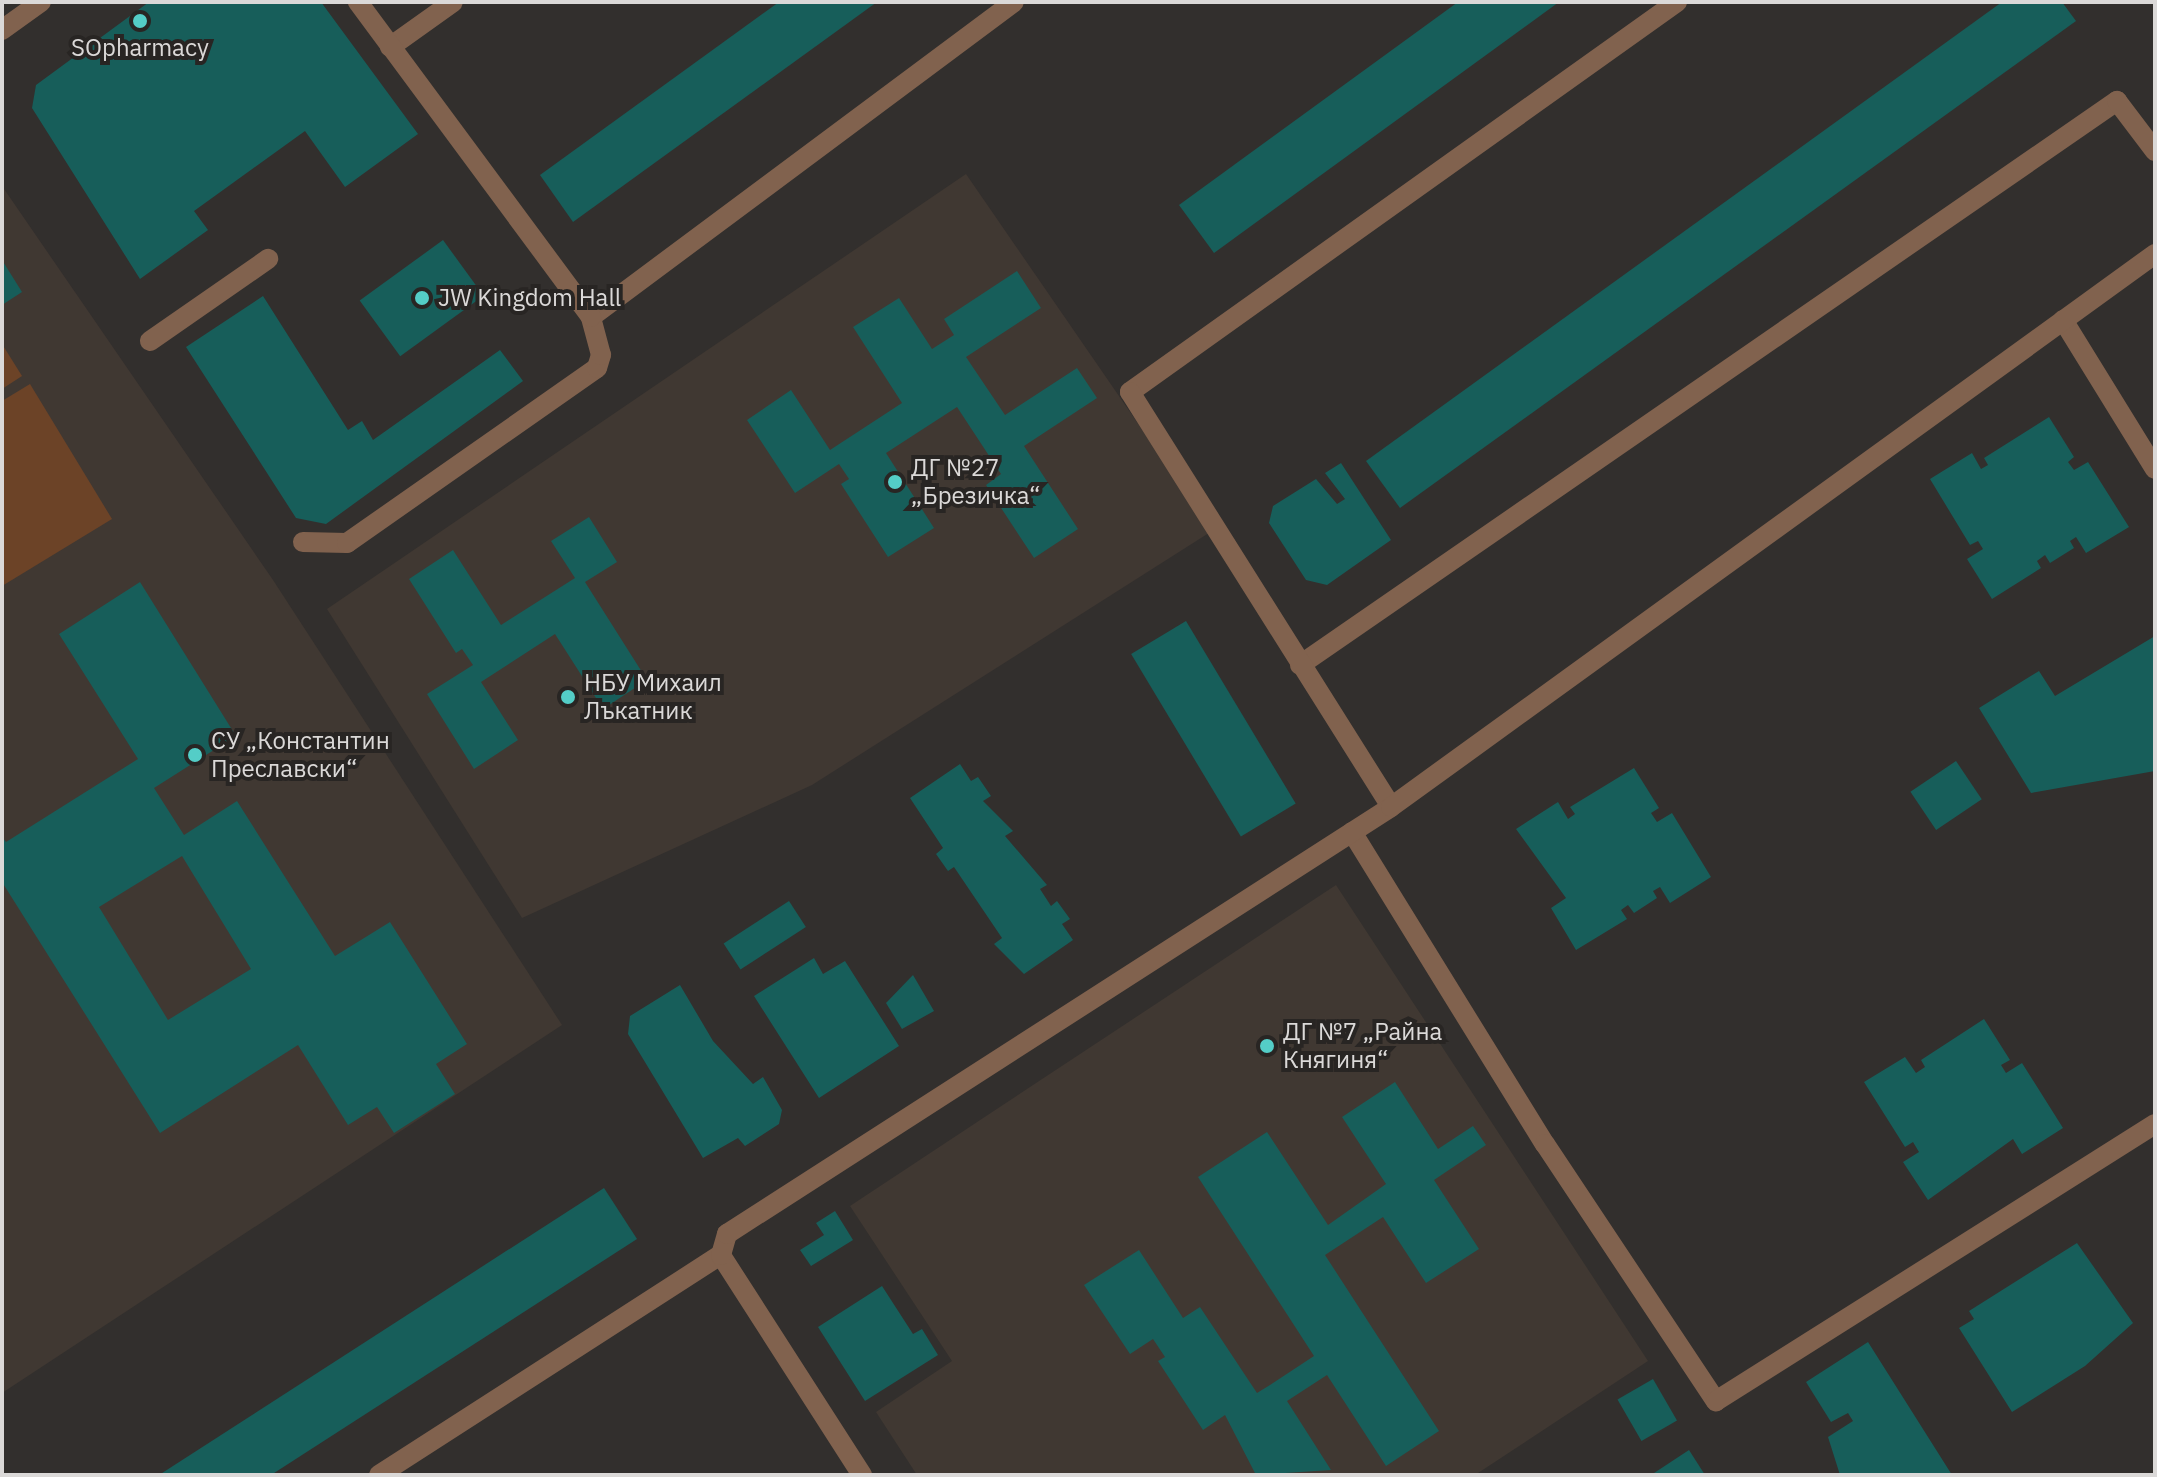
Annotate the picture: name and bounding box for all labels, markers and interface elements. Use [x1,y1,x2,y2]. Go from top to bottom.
marker: SOpharmacy [131,12,149,30]
place label: SOpharmacy [71,34,209,62]
place label: JW Kingdom Hall [438,284,621,312]
marker: JW Kingdom Hall [413,289,431,307]
place label: ДГ №27 „Брезичка“ [911,454,1041,510]
marker: ДГ №27 „Брезичка“ [886,473,904,491]
place label: НБУ Михаил Лъкатник [584,669,722,725]
marker: НБУ Михаил Лъкатник [559,688,577,706]
place label: СУ „Константин Преславски“ [211,727,390,783]
marker: СУ „Константин Преславски“ [186,746,204,764]
place label: ДГ №7 „Райна Княгиня“ [1283,1018,1442,1074]
marker: ДГ №7 „Райна Княгиня“ [1258,1037,1276,1055]

